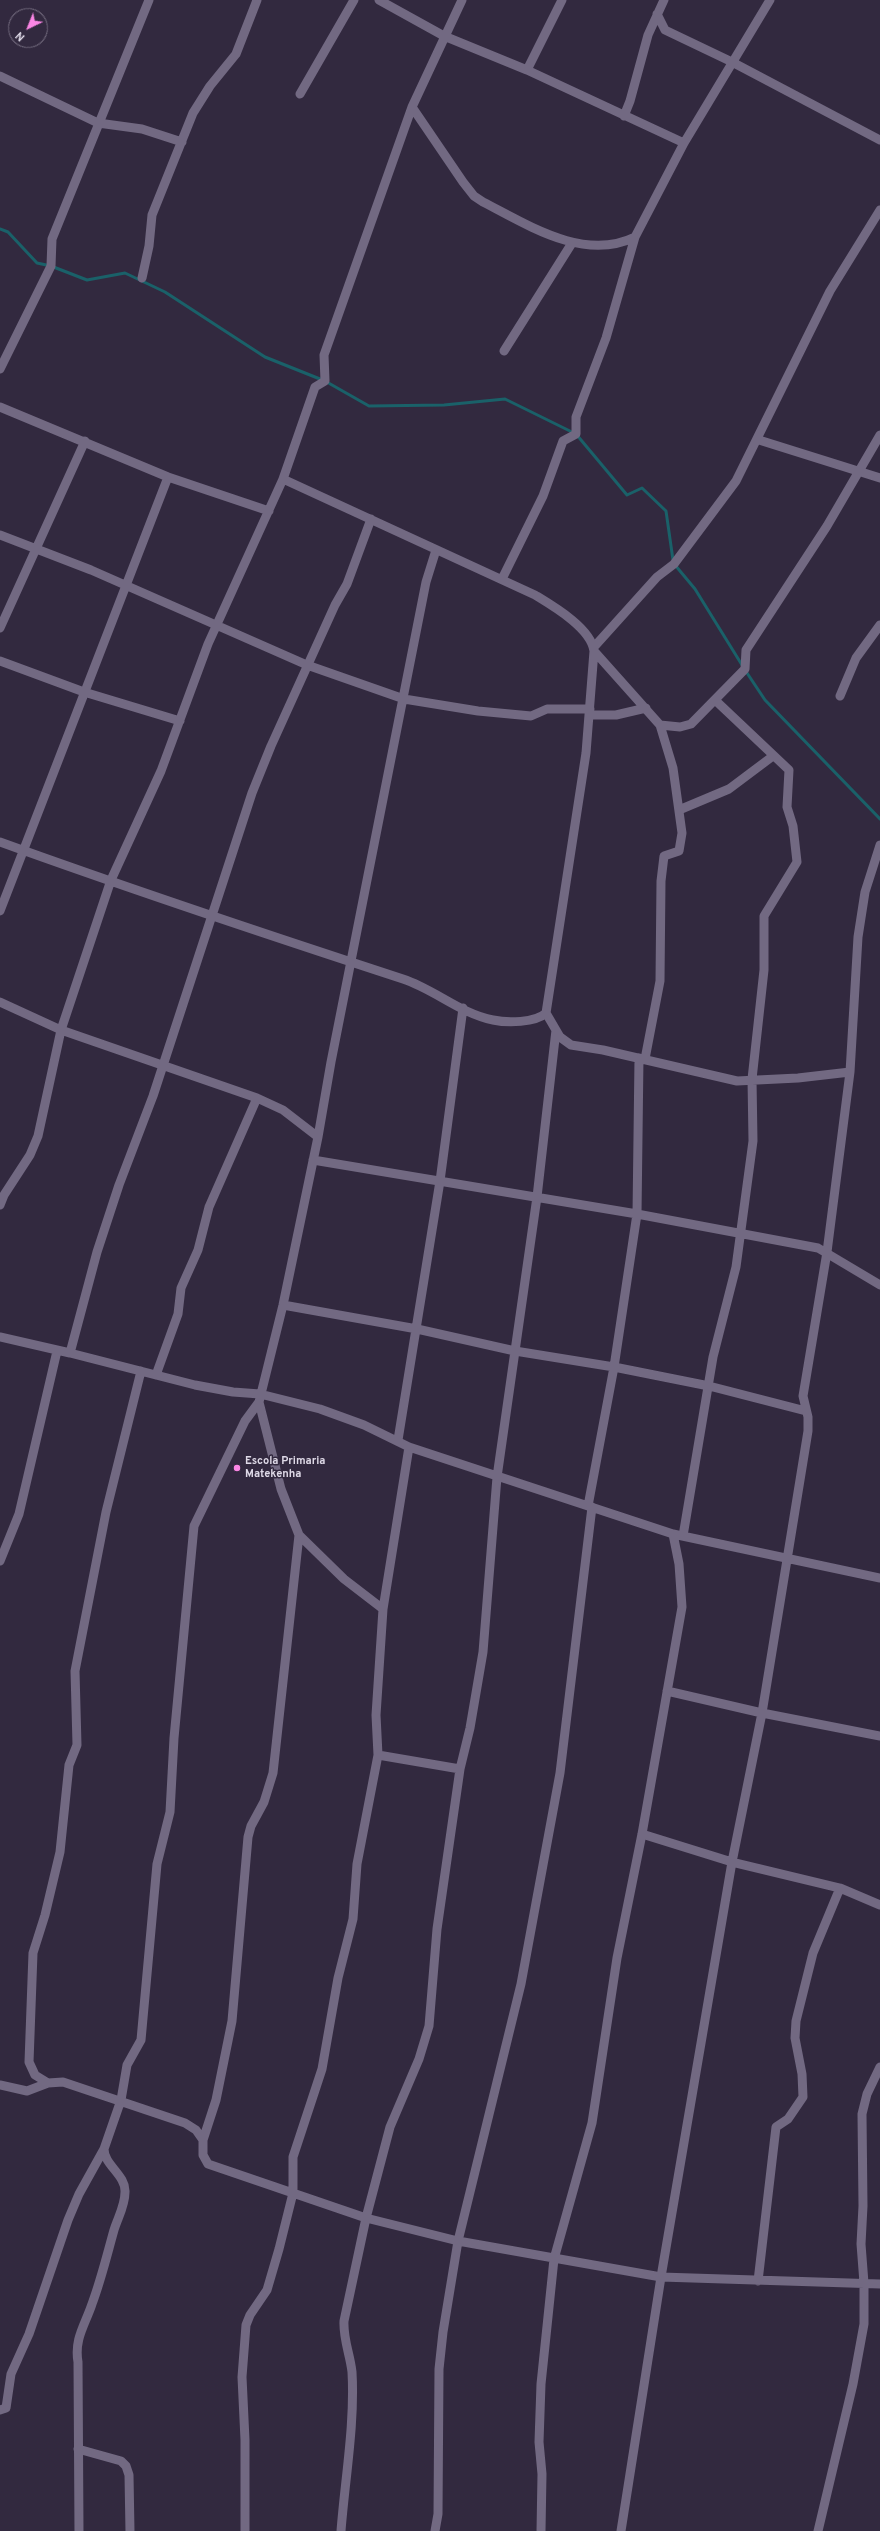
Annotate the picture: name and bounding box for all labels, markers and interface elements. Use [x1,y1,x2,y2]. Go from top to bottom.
north arrow [8,8,48,48]
text: N [13,28,28,44]
place label: Escola Primaria Matekenha [245,1455,325,1481]
marker: Escola Primaria Matekenha [232,1463,242,1473]

